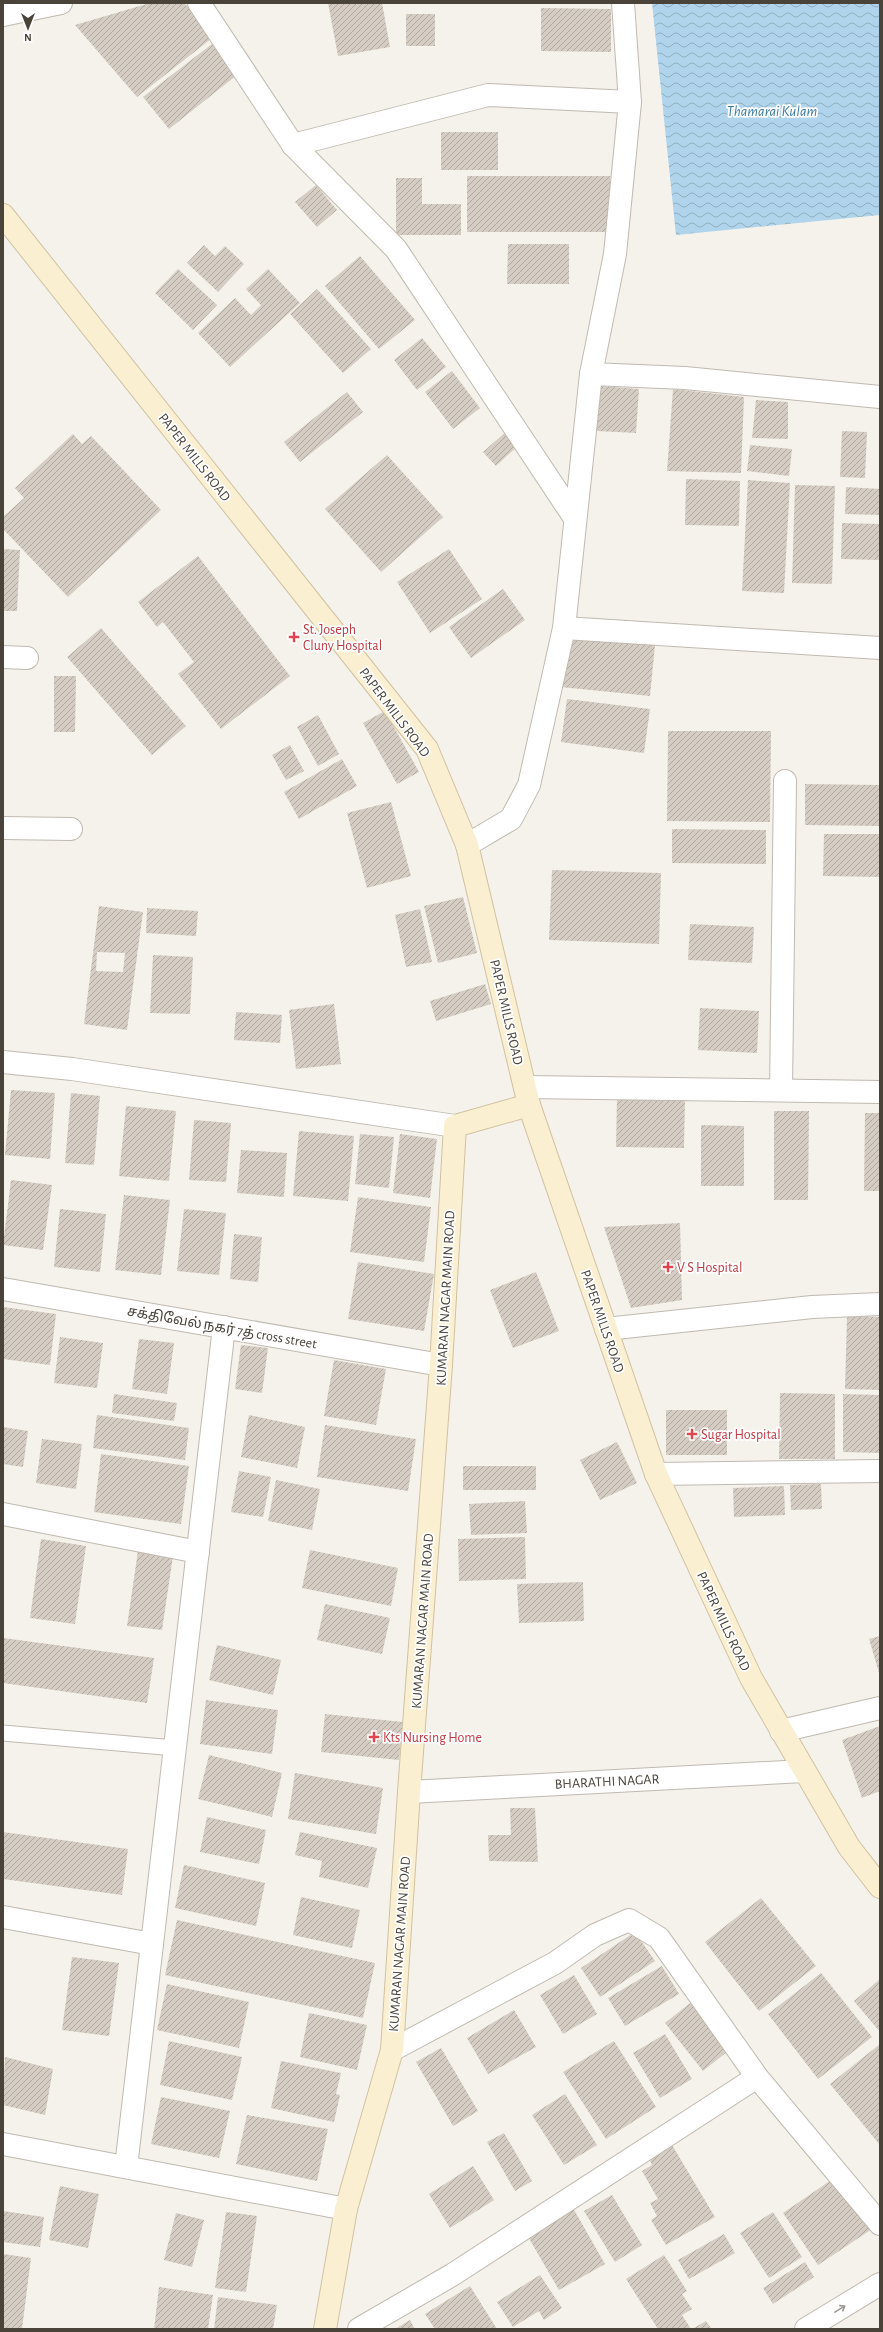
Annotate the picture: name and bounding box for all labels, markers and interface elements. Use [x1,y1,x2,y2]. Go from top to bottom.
north arrow [8,8,48,48]
text: N [24,32,32,43]
water label: Thamarai Kulam [727,104,817,119]
street label: PAPER MILLS ROAD [156,411,233,504]
place label: St. Joseph Cluny Hospital [303,623,382,653]
marker: St. Joseph Cluny Hospital [288,631,300,643]
street label: PAPER MILLS ROAD [356,665,432,760]
street label: PAPER MILLS ROAD [487,958,525,1066]
street label: KUMARAN NAGAR MAIN ROAD [434,1210,458,1386]
marker: V S Hospital [662,1261,674,1273]
place label: V S Hospital [677,1261,742,1275]
street label: PAPER MILLS ROAD [578,1268,626,1374]
street label: சக்திவேல் நகர் 7த் cross street [126,1303,318,1354]
marker: Sugar Hospital [686,1428,698,1440]
place label: Sugar Hospital [701,1428,781,1442]
street label: KUMARAN NAGAR MAIN ROAD [410,1533,436,1709]
street label: PAPER MILLS ROAD [694,1570,752,1673]
marker: Kts Nursing Home [368,1731,380,1743]
place label: Kts Nursing Home [383,1731,482,1745]
street label: BHARATHI NAGAR [554,1772,660,1792]
street label: KUMARAN NAGAR MAIN ROAD [387,1856,413,2032]
one-way arrow [834,2304,846,2312]

